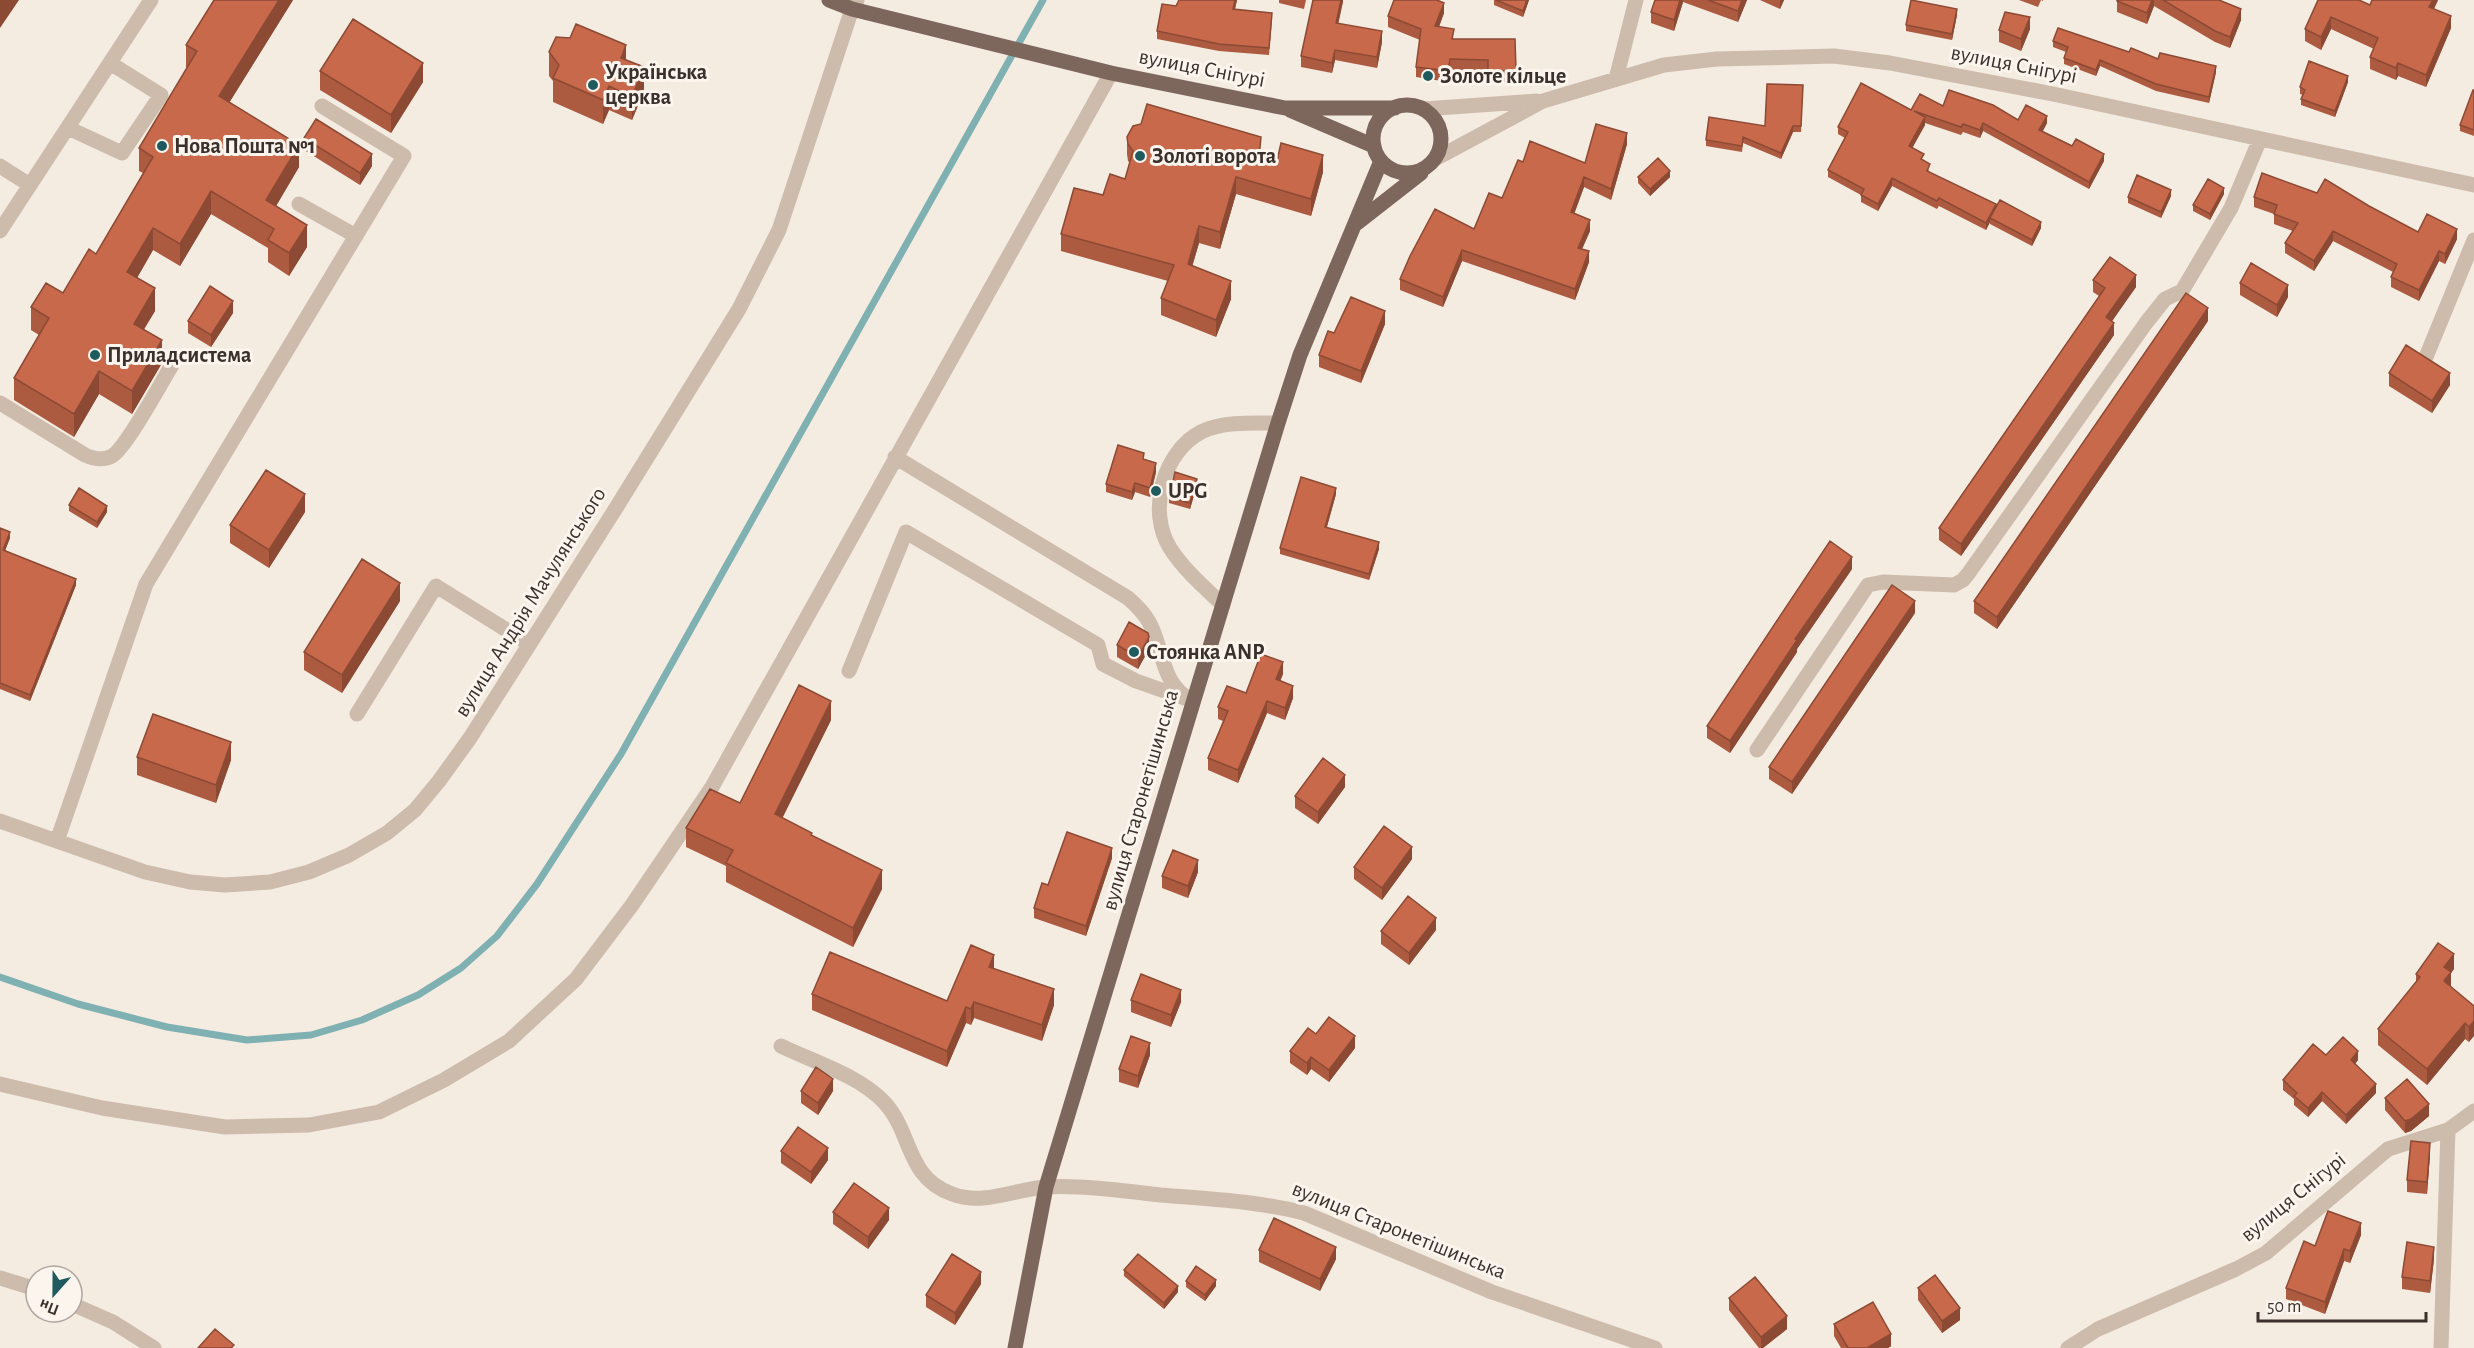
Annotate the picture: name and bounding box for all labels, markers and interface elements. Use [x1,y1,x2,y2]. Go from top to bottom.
street label: вулиця Снігурі [1949,41,2079,87]
street label: вулиця Снігурі [1137,45,1267,91]
place label: Українська церква [605,61,707,108]
place label: Золоте кільце [1440,65,1566,87]
marker: Золоте кільце [1421,69,1435,83]
marker: Українська церква [586,78,600,92]
place label: Нова Пошта №1 [174,135,316,157]
marker: Нова Пошта №1 [155,139,169,153]
place label: Золоті ворота [1152,145,1276,167]
marker: Золоті ворота [1133,149,1147,163]
place label: Приладсистема [107,344,251,366]
marker: Приладсистема [88,348,102,362]
place label: UPG [1168,480,1207,502]
street label: вулиця Андрія Мачулянського [450,483,610,721]
marker: UPG [1149,484,1163,498]
place label: Стоянка ANP [1146,641,1264,663]
marker: Стоянка ANP [1127,645,1141,659]
street label: вулиця Старонетішинська [1098,687,1182,913]
street label: вулиця Снігурі [2236,1148,2350,1246]
street label: вулиця Старонетішинська [1289,1177,1509,1283]
north arrow [24,1264,84,1324]
scale bar [2258,1285,2426,1323]
text: Пн [37,1296,61,1318]
text: 50 m [2267,1298,2301,1316]

